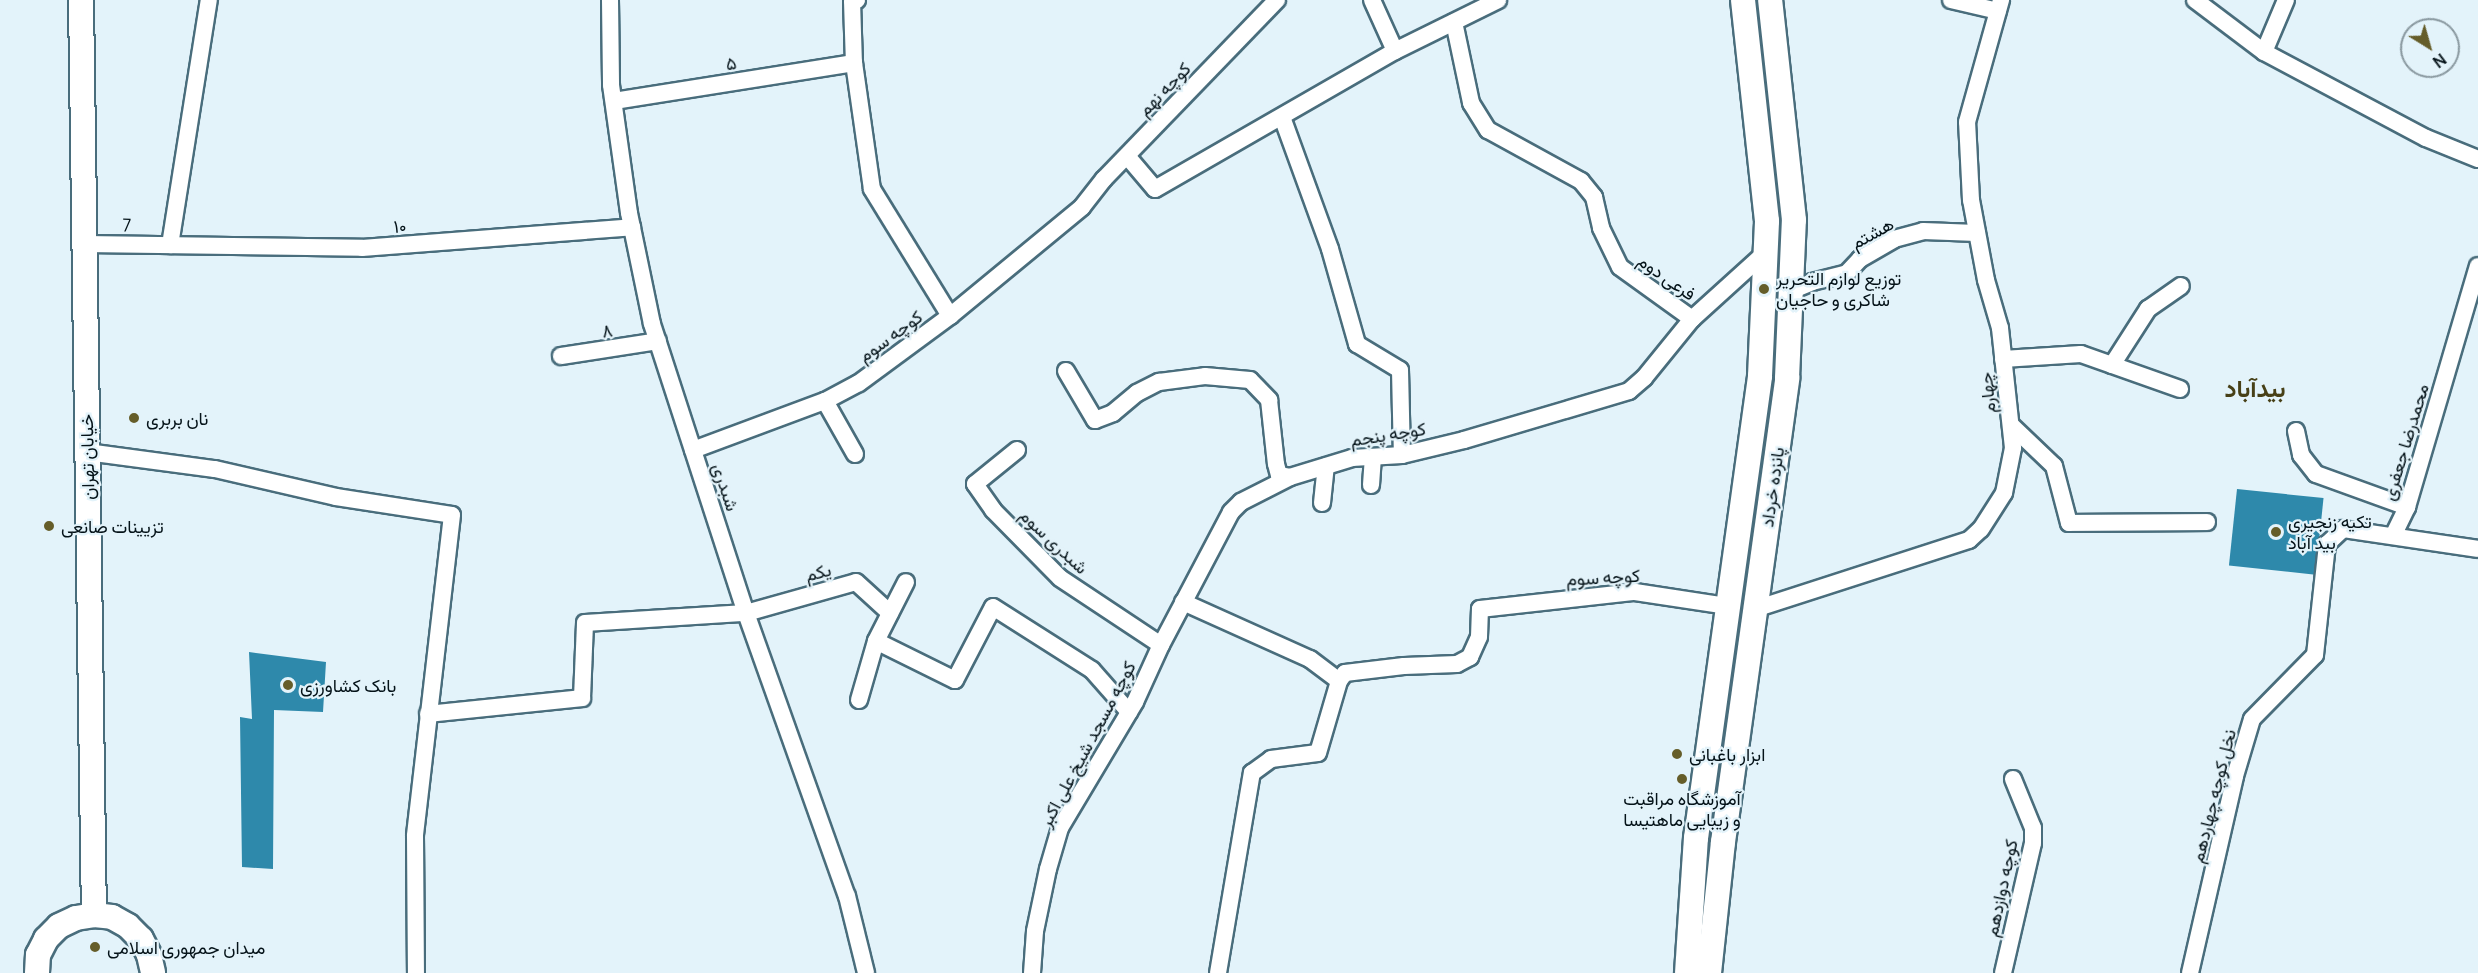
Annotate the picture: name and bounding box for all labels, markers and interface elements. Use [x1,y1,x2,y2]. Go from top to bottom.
north arrow [2400,18,2460,78]
text: N [2428,49,2451,73]
street label: ۵ [724,52,738,74]
street label: کوچه نهم [1133,58,1195,120]
street label: هشتم [1847,213,1897,253]
street label: 7 [122,214,132,236]
street label: ۱۰ [393,215,407,237]
street label: فرعی دوم [1634,249,1700,305]
place label: توزیع لوازم التحریر شاکری و حاجیان [1776,268,1901,310]
marker: توزیع لوازم التحریر شاکری و حاجیان [1757,282,1771,296]
street label: کوچه سوم [854,306,926,366]
street label: ۸ [600,319,614,341]
street label: چهارم [1974,371,2000,415]
district label: بیدآباد [2224,374,2286,402]
street label: محمدرضا جعفری [2377,381,2433,503]
place label: نان بربری [146,407,208,429]
marker: نان بربری [127,411,141,425]
street label: خیابان تهران [75,414,99,500]
street label: کوچه پنجم [1349,417,1427,451]
street label: پانزده خرداد [1756,446,1788,528]
street label: شبدری [708,460,744,514]
street label: شبدری سوم [1015,504,1093,578]
place label: تکیه زنجیری بید آباد [2288,511,2372,554]
place label: تزیینات صانعی [61,515,164,537]
marker: تزیینات صانعی [42,519,56,533]
marker: تکیه زنجیری بید آباد [2269,525,2283,539]
street label: یکم [803,558,833,586]
street label: کوچه سوم [1566,564,1640,590]
street label: کوچه مسجد شیخ علی اکبر [1034,657,1140,831]
place label: بانک کشاورزی [300,674,396,696]
marker: بانک کشاورزی [281,678,295,692]
street label: نخل کوچه چهاردهم [2186,727,2240,865]
place label: ابزار باغبانی [1689,743,1765,765]
marker: ابزار باغبانی [1670,747,1684,761]
marker: آموزشگاه مراقبت و زیبایی ماهتیسا [1675,772,1689,786]
place label: آموزشگاه مراقبت و زیبایی ماهتیسا [1623,788,1741,830]
street label: کوچه دوازدهم [1980,837,2022,939]
place label: میدان جمهوری اسلامی [107,936,265,958]
marker: میدان جمهوری اسلامی [88,940,102,954]

